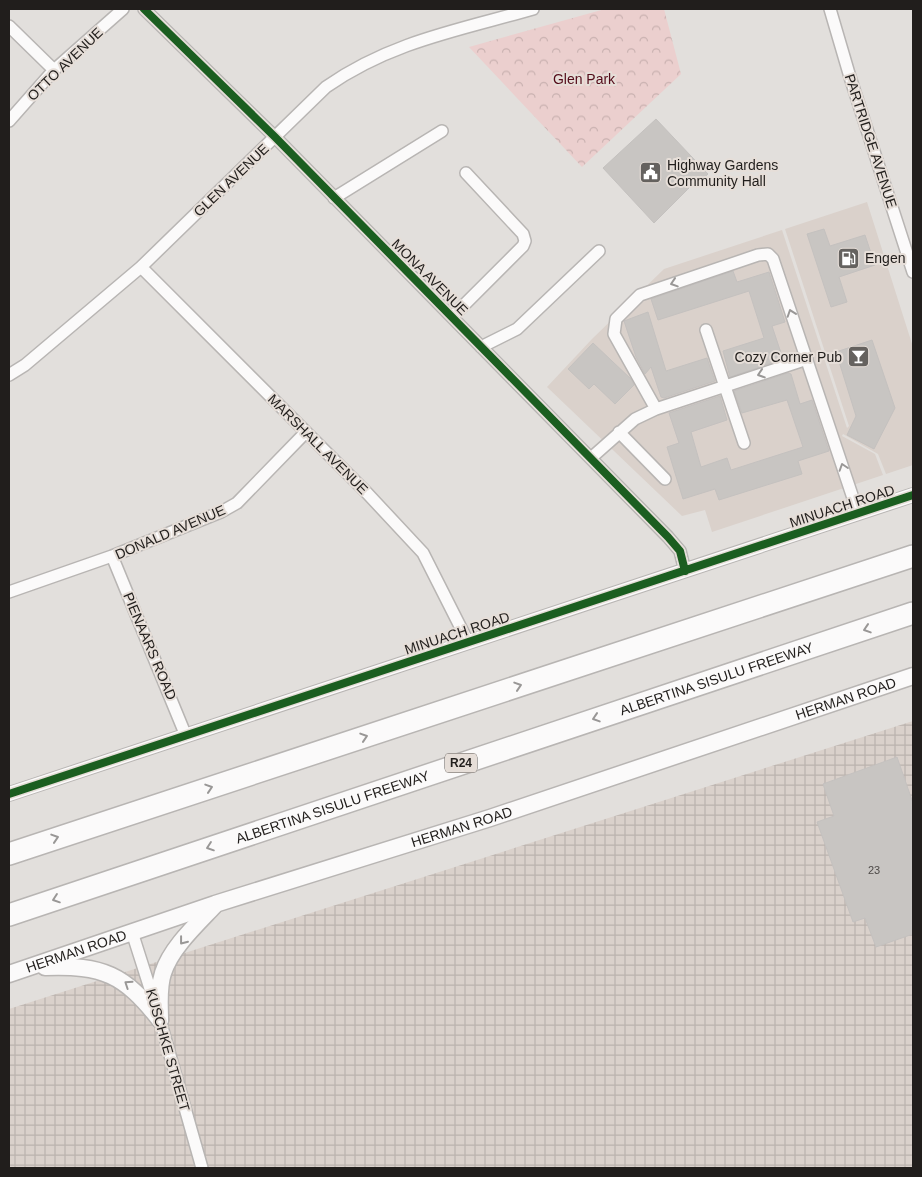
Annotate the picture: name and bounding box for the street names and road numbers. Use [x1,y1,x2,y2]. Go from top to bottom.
street label: OTTO AVENUE [24,24,106,104]
street label: PARTRIDGE AVENUE [842,72,900,210]
street label: GLEN AVENUE [190,140,272,220]
street label: MONA AVENUE [389,236,471,318]
street label: MARSHALL AVENUE [265,391,371,497]
street label: MINUACH ROAD [787,481,897,531]
street label: DONALD AVENUE [113,502,227,562]
street label: PIENAARS ROAD [120,590,180,702]
street label: MINUACH ROAD [402,608,512,658]
street label: ALBERTINA SISULU FREEWAY [618,639,816,718]
street label: HERMAN ROAD [793,674,898,723]
road number: R24 [445,754,477,772]
street label: ALBERTINA SISULU FREEWAY [234,767,432,847]
street label: HERMAN ROAD [409,803,514,850]
street label: HERMAN ROAD [24,927,129,976]
street label: KUSCHKE STREET [143,987,193,1114]

